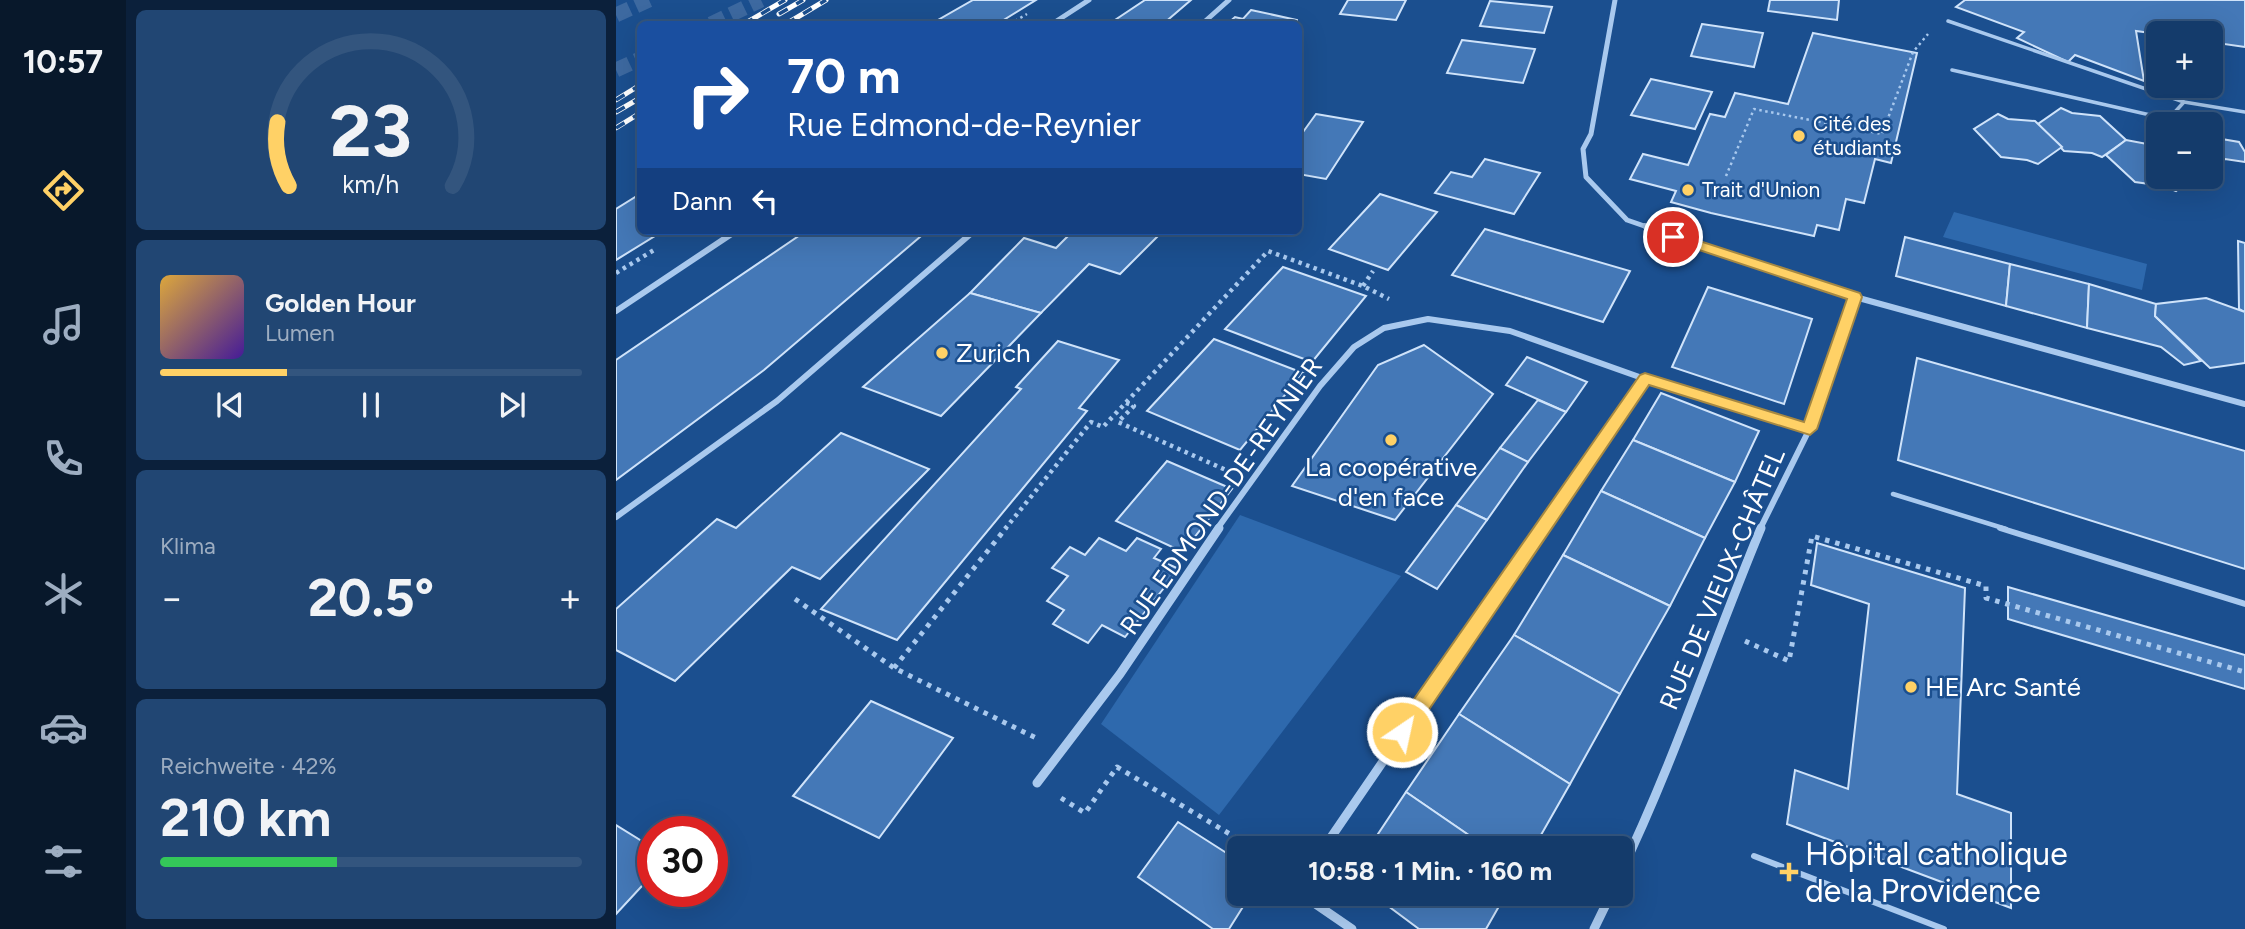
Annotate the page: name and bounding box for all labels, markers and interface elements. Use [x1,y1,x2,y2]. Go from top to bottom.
map controls [2146,21,2223,189]
button: + [2146,21,2223,98]
text: 10:57 [23,43,103,81]
text: 70 m [787,46,900,105]
icon: right [672,49,763,140]
text: 23 [330,87,412,174]
text: Rue Edmond-de-Reynier [787,106,1141,144]
place label: Cité des étudiants [1813,111,1901,160]
button: − [2146,112,2223,189]
marker: Cité des étudiants [1791,128,1807,144]
icon: directions [39,166,88,215]
text: km/h [342,169,400,199]
place label: Trait d'Union [1702,177,1820,202]
icon: left [746,182,784,220]
marker: Trait d'Union [1680,182,1696,198]
text: Dann [672,185,732,217]
pin [1643,207,1703,267]
icon: arrive [1654,218,1692,256]
text: Golden Hour [265,287,416,319]
icon: music [39,300,88,349]
text: Lumen [265,319,335,347]
place label: Zurich [956,337,1031,369]
marker: Zurich [934,345,950,361]
street label: RUE EDMOND-DE-REYNIER [1113,351,1329,641]
icon: previous [211,386,249,424]
icon: pause [352,386,390,424]
icon: next [493,386,531,424]
marker: La coopérative d'en face [1383,432,1399,448]
icon: phone [39,434,88,483]
street label: RUE DE VIEUX-CHÂTEL [1652,443,1792,715]
place label: La coopérative d'en face [1305,451,1477,513]
text: Klima [160,532,216,560]
text: 20.5° [308,567,434,629]
icon: climate [39,569,88,618]
text: − [160,575,184,621]
text: + [558,575,582,621]
place label: HE Arc Santé [1925,671,2081,703]
marker: HE Arc Santé [1903,679,1919,695]
position arrow [1365,695,1439,769]
icon: car [39,703,88,752]
text: Reichweite · 42% [160,752,337,780]
text: 210 km [160,787,331,849]
speed limit sign: 30 [637,816,728,907]
place label: Hôpital catholique de la Providence [1805,835,2068,910]
icon: filters [39,837,88,886]
text: 10:58 · 1 Min. · 160 m [1308,855,1552,887]
marker: Hôpital catholique de la Providence [1779,862,1799,882]

